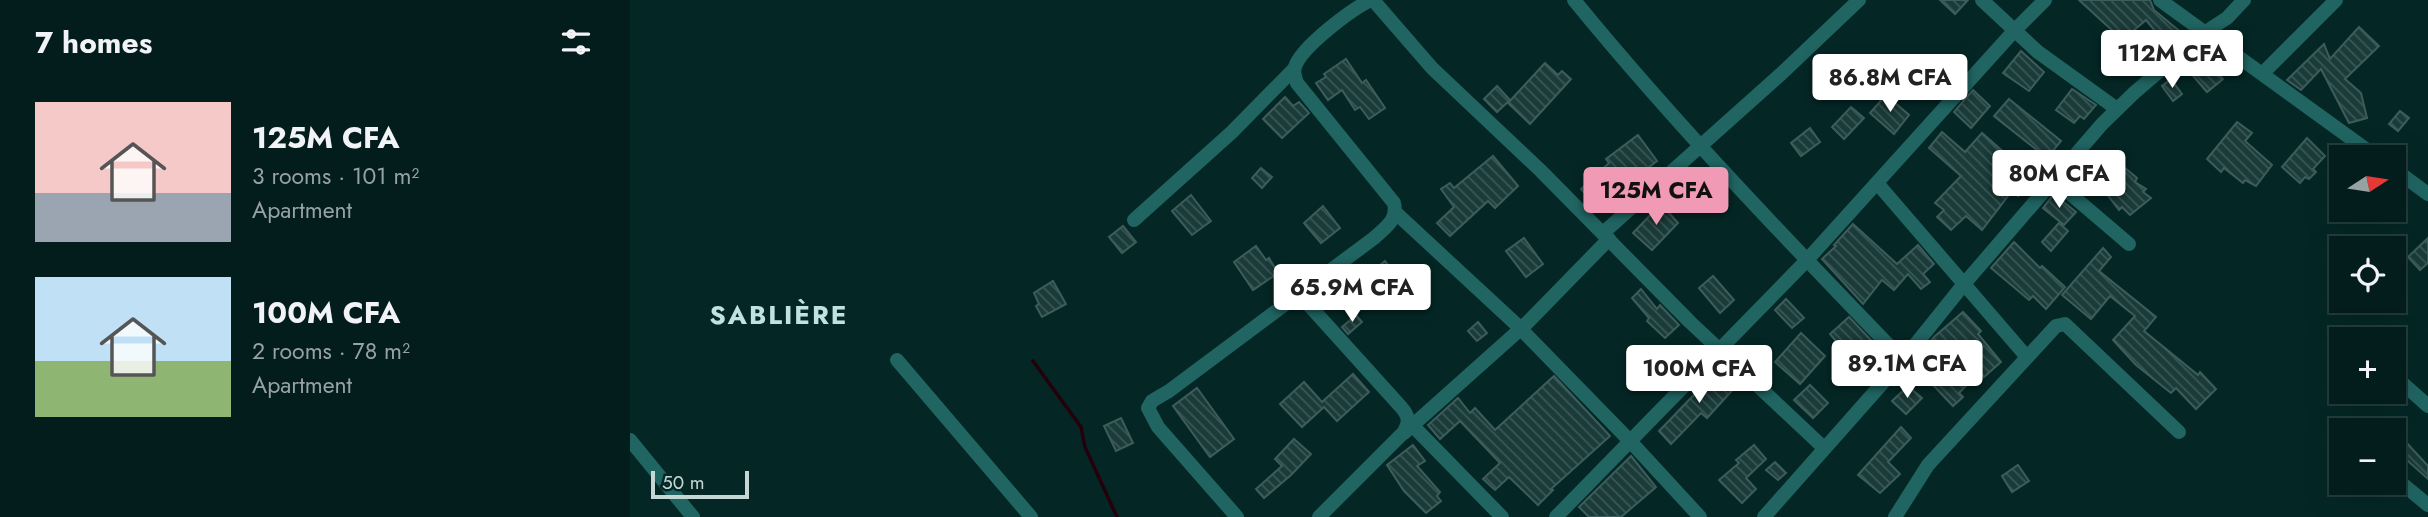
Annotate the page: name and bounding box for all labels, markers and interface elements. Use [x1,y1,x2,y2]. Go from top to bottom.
text: 7 homes [35,21,152,64]
icon: filters [557,23,595,61]
pin: 112M CFA [2100,31,2244,90]
text: 112M CFA [2117,36,2227,70]
pin: 86.8M CFA [1810,54,1970,114]
text: 86.8M CFA [1828,60,1952,94]
text: 125M CFA [252,116,400,159]
icon: home [91,130,175,214]
north arrow [2329,145,2406,222]
map controls [2329,145,2406,495]
pin: 80M CFA [1994,150,2124,210]
text: 80M CFA [2008,156,2110,190]
text: 3 rooms · 101 m² [252,159,419,193]
pin: 125M CFA [1584,168,1728,227]
text: 125M CFA [1599,173,1713,207]
text: Apartment [252,193,352,227]
button: locate [2329,236,2406,313]
pin: 65.9M CFA [1272,264,1432,324]
text: 65.9M CFA [1290,270,1414,304]
text: 100M CFA [252,291,400,334]
district label: SABLIÈRE [710,296,848,334]
icon: home [91,305,175,389]
button: + [2329,327,2406,404]
text: 2 rooms · 78 m² [252,334,410,368]
pin: 89.1M CFA [1827,340,1987,400]
pin: 100M CFA [1627,346,1771,405]
text: 89.1M CFA [1848,346,1966,380]
text: 100M CFA [1642,351,1756,385]
text: Apartment [252,368,352,402]
button: − [2329,418,2406,495]
scale bar [651,468,749,500]
text: 50 m [662,469,705,496]

